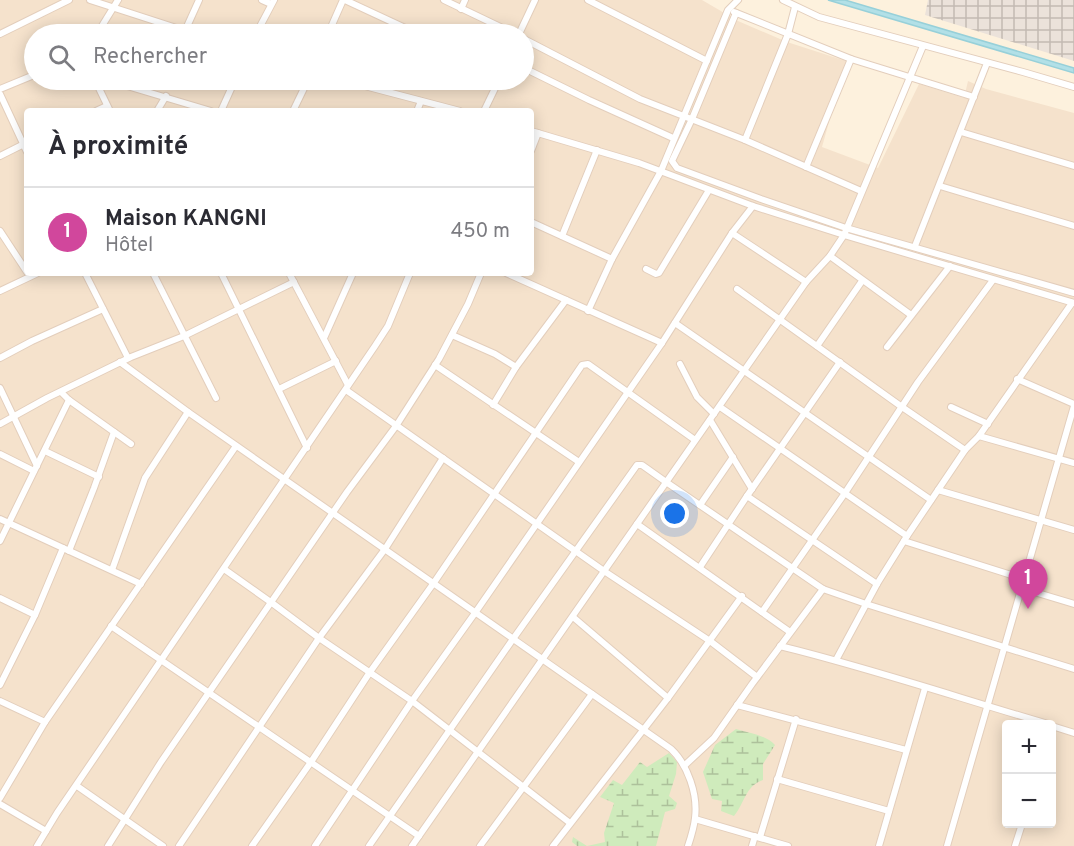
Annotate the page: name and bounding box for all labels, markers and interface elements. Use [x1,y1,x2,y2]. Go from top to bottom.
search box [24,24,534,90]
icon: search [45,41,78,74]
text: Rechercher [93,44,207,71]
text: À proximité [48,131,188,164]
text: Maison KANGNI [105,206,267,233]
text: 1 [64,219,72,245]
text: 450 m [451,219,510,245]
text: Hôtel [105,233,153,259]
your location [660,499,689,528]
pin: 1 [1008,560,1048,609]
map controls [1002,720,1056,828]
button: + [1002,720,1056,774]
button: − [1002,774,1056,828]

